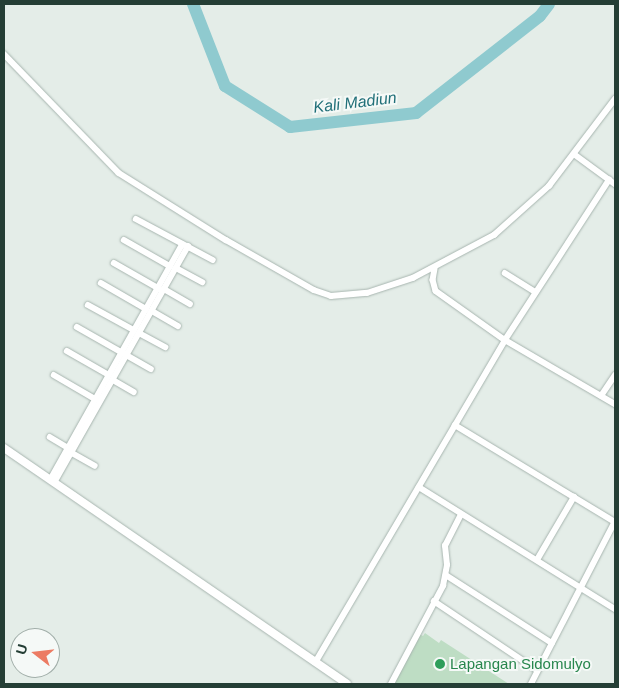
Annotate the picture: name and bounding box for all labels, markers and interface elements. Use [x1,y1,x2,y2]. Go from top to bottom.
water label: Kali Madiun [312,88,398,118]
north arrow [10,628,60,678]
text: U [12,642,31,656]
place label: Lapangan Sidomulyo [450,655,591,673]
marker: Lapangan Sidomulyo [434,658,446,670]

